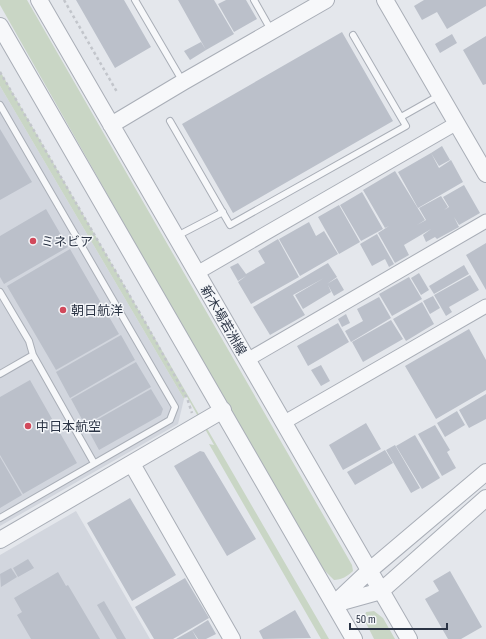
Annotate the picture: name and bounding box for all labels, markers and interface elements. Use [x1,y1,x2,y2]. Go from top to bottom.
place label: ミネビア [41,234,93,250]
marker: ミネビア [28,236,38,246]
street label: 新木場若洲線 [197,283,250,358]
place label: 朝日航洋 [71,303,123,319]
marker: 朝日航洋 [58,305,68,315]
place label: 中日本航空 [36,419,101,435]
marker: 中日本航空 [23,421,33,431]
scale bar [350,605,447,631]
text: 50 m [356,612,376,627]

